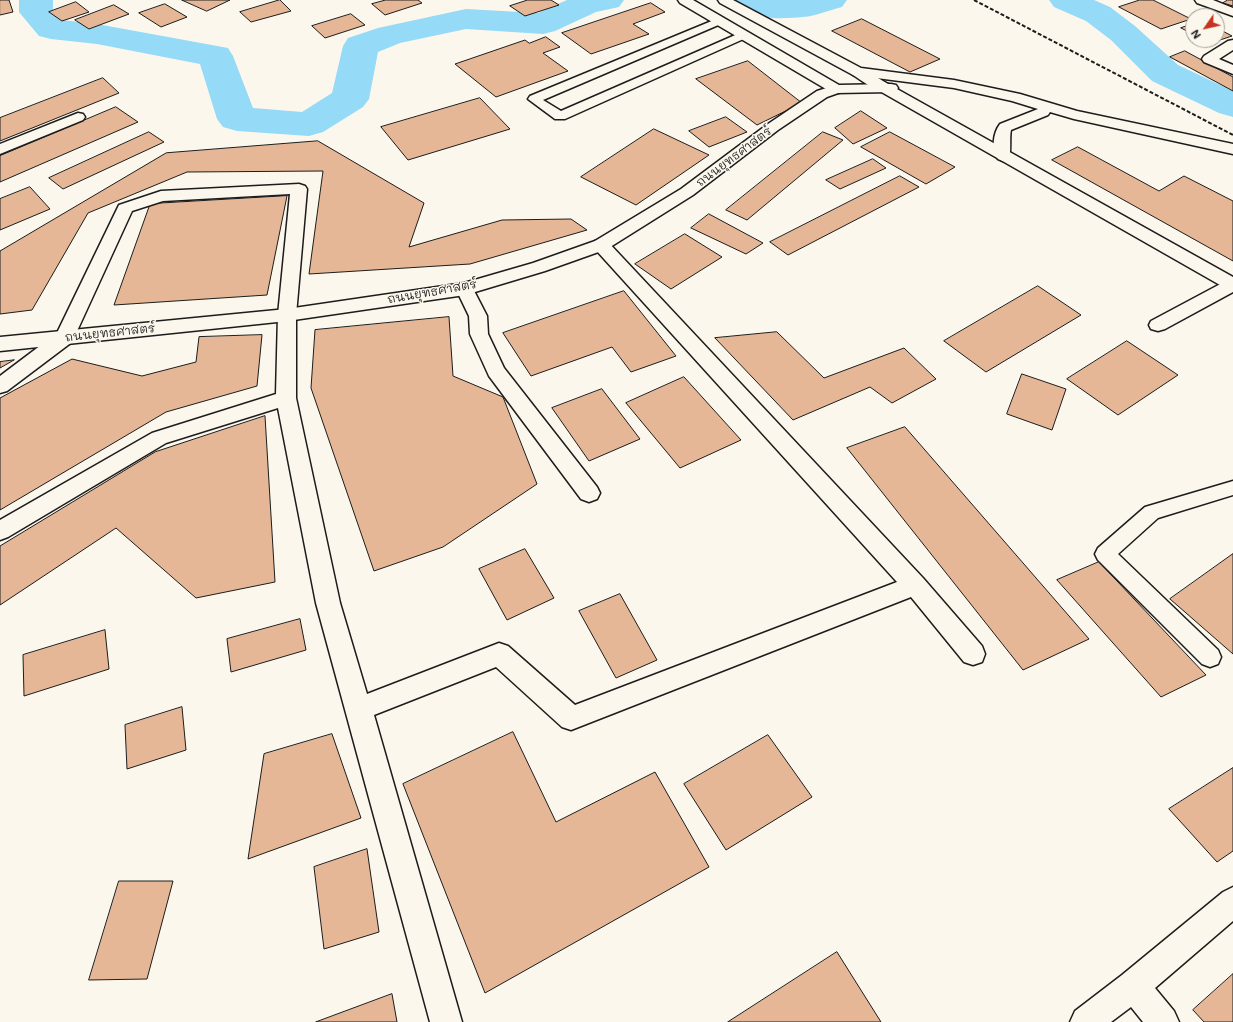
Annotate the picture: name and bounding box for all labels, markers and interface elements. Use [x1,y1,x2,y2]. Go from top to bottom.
north arrow [1185,8,1225,48]
text: N [1187,27,1204,42]
street label: ถนนยุทธศาสตร์ [693,124,775,190]
street label: ถนนยุทธศาสตร์ [386,277,478,307]
street label: ถนนยุทธศาสตร์ [64,321,156,345]

